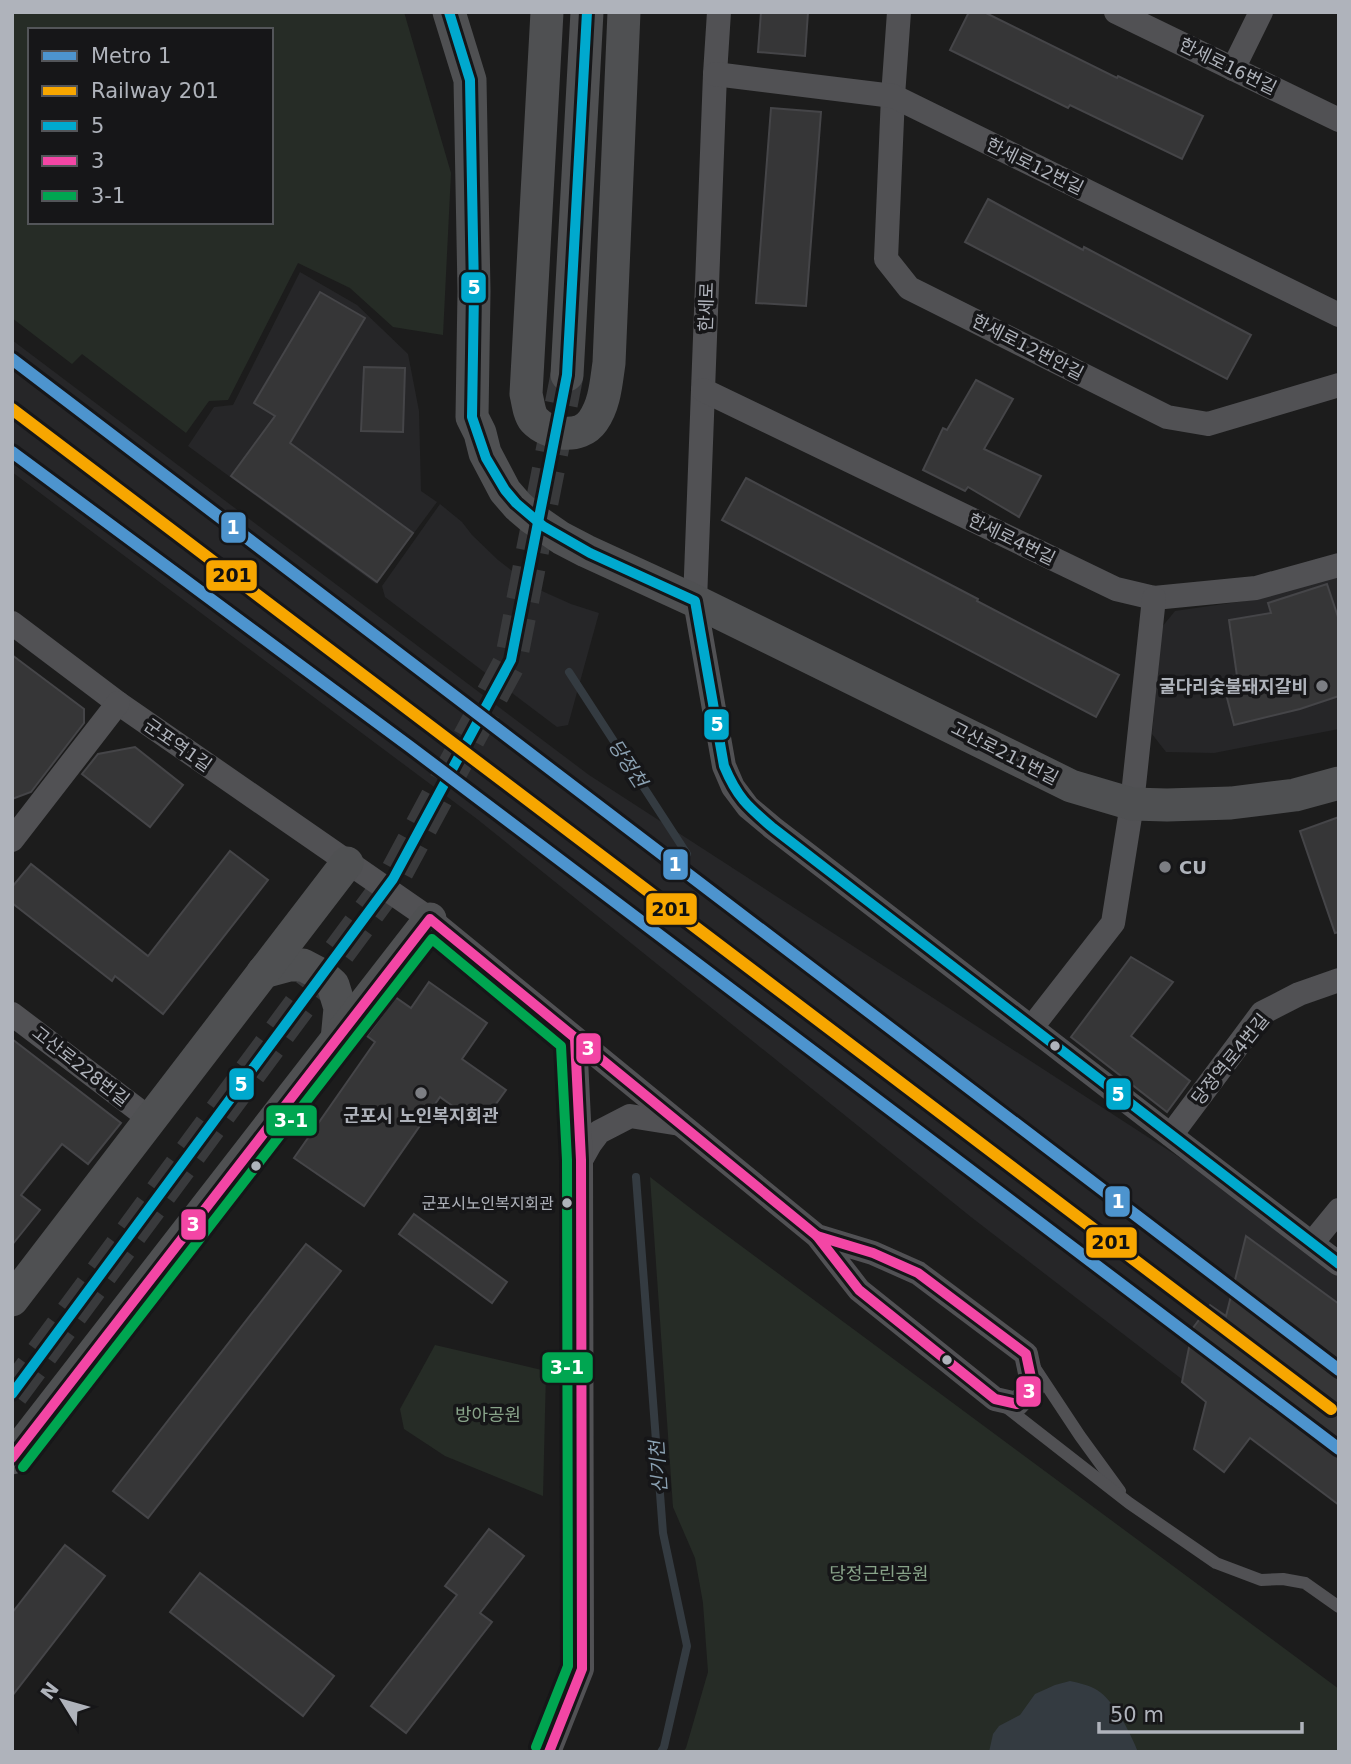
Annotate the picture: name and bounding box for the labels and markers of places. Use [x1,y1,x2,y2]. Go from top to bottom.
place label: 굴다리숯불돼지갈비 [1159,676,1308,697]
marker: 굴다리숯불돼지갈비 [1314,678,1330,694]
place label: CU [1179,857,1207,878]
marker: CU [1157,859,1173,875]
unlabelled marker [1048,1039,1062,1053]
marker: 군포시 노인복지회관 [413,1085,429,1101]
place label: 군포시 노인복지회관 [343,1105,499,1126]
unlabelled marker [249,1159,263,1173]
place label: 군포시노인복지회관 [422,1194,554,1213]
marker: 군포시노인복지회관 [560,1196,574,1210]
unlabelled marker [940,1353,954,1367]

